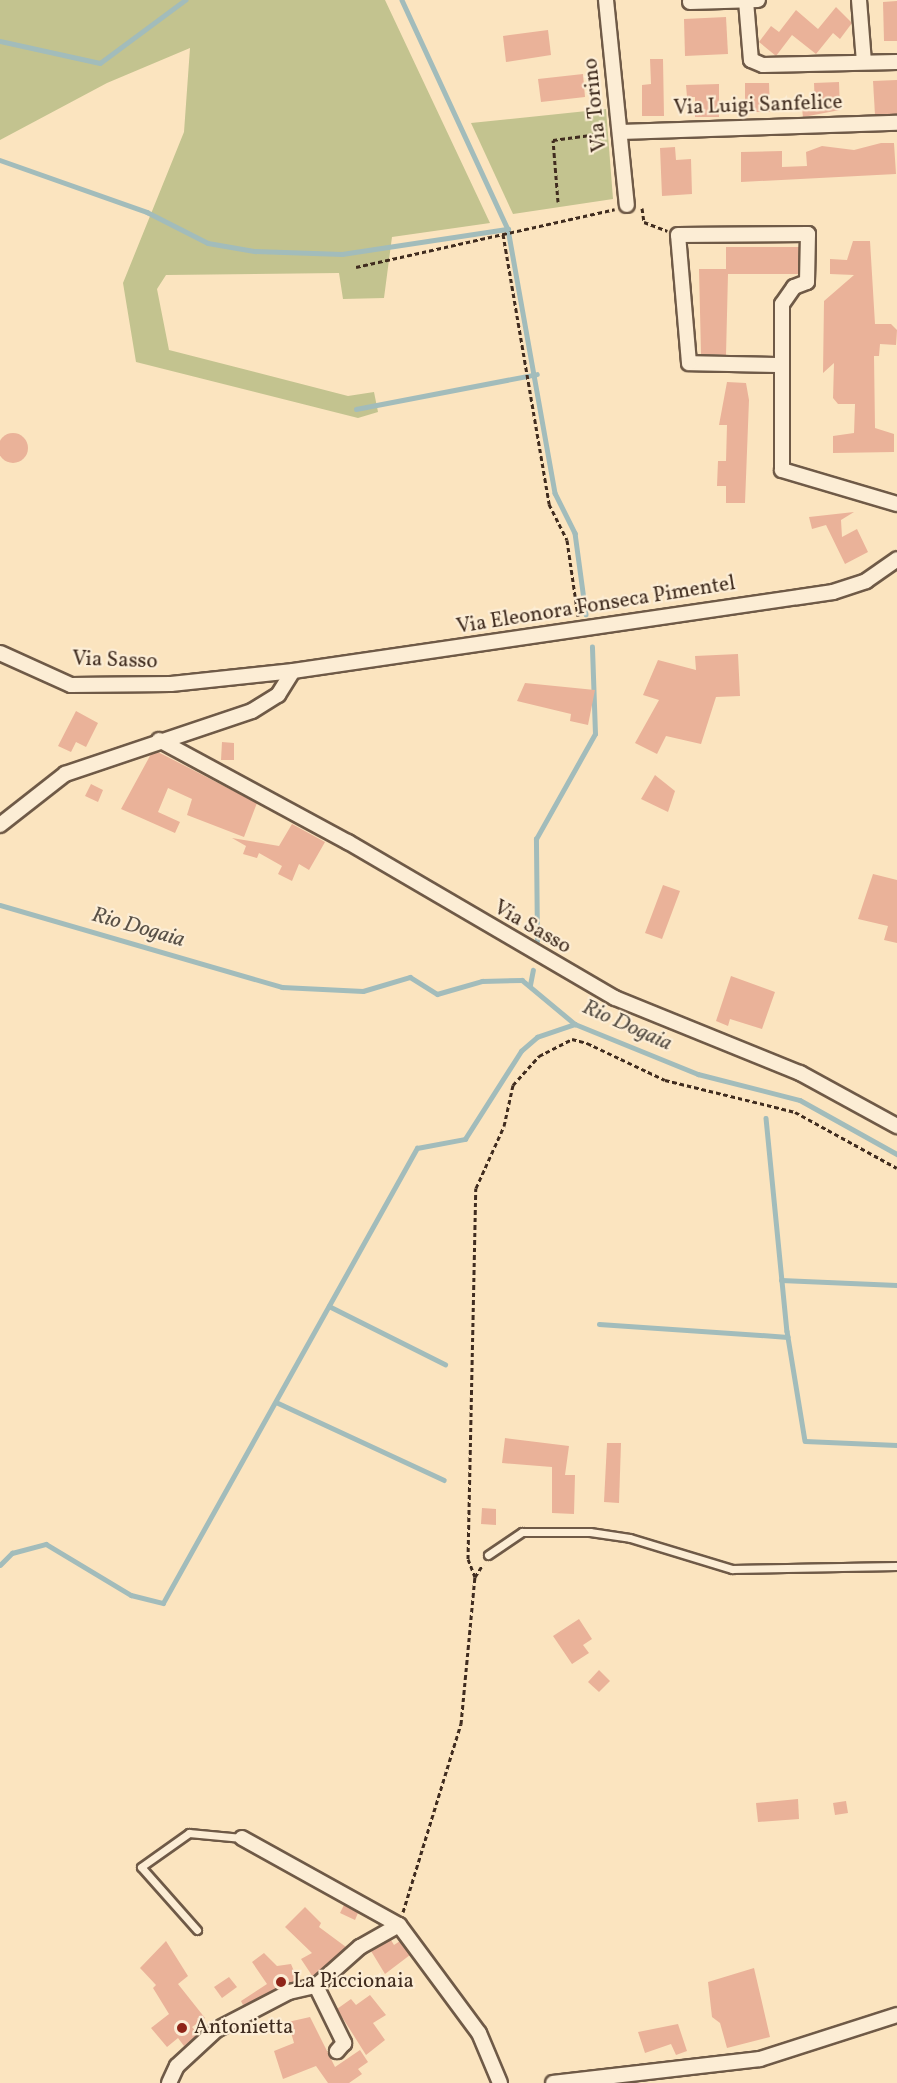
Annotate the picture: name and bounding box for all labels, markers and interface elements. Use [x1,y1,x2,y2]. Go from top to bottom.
street label: Via Torino [578,56,614,154]
street label: Via Luigi Sanfelice [673,90,843,122]
street label: Via Eleonora Fonseca Pimentel [455,572,737,640]
street label: Via Sasso [72,647,158,675]
street label: Via Sasso [489,896,575,960]
water label: Rio Dogaia [88,902,188,954]
water label: Rio Dogaia [578,995,676,1057]
place label: La Piccionaia [293,1969,414,1995]
marker: La Piccionaia [274,1975,288,1989]
place label: Antonietta [194,2015,293,2041]
marker: Antonietta [175,2021,189,2035]

